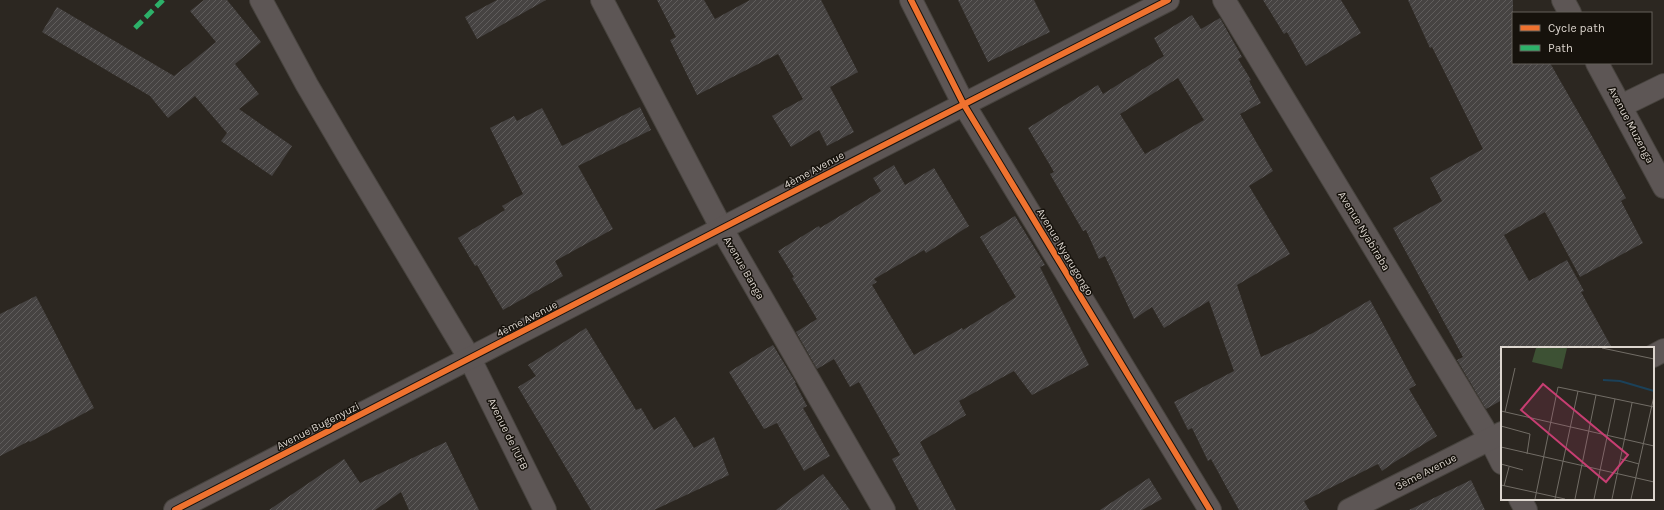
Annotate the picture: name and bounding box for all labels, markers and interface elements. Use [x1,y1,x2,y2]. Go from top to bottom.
legend [1512,12,1652,64]
text: Cycle path [1548,21,1605,35]
text: Path [1548,41,1573,55]
street label: Avenue Muzenga [1605,85,1657,165]
street label: 4ème Avenue [782,148,847,191]
street label: Avenue Nyabiraba [1335,189,1393,273]
street label: Avenue Nyarugongo [1034,206,1096,298]
street label: Avenue Banga [721,234,767,302]
street label: 4ème Avenue [494,298,560,340]
inset map [1501,347,1654,500]
street label: Avenue de l'UFB [485,396,531,472]
street label: Avenue Bugenyuzi [274,400,362,452]
street label: 3ème Avenue [1393,451,1459,493]

